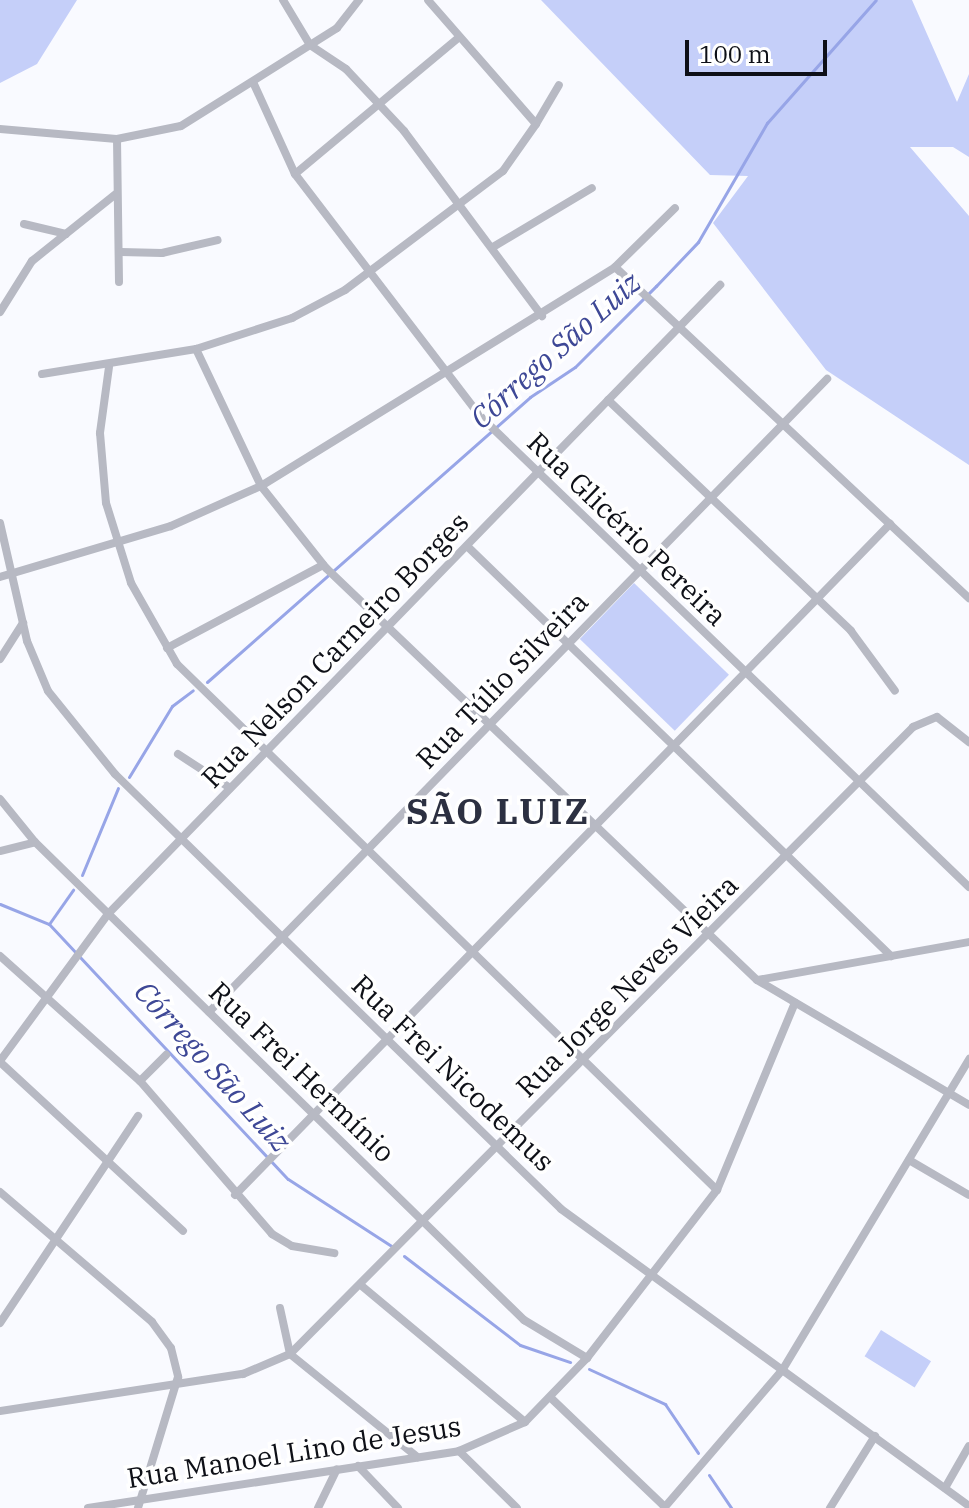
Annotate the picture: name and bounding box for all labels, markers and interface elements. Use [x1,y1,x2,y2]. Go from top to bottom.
scale bar [689,24,831,74]
text: 100 m [699,38,771,70]
water label: Córrego São Luiz [463,264,647,436]
street label: Rua Glicério Pereira [520,425,734,633]
street label: Rua Nelson Carneiro Borges [195,505,475,795]
street label: Rua Túlio Silveira [409,585,595,775]
district label: SÃO LUIZ [406,789,590,833]
street label: Rua Jorge Neves Vieira [509,868,745,1104]
street label: Rua Frei Nicodemus [345,968,561,1178]
water label: Córrego São Luiz [127,974,299,1158]
street label: Rua Frei Hermínio [202,975,402,1169]
street label: Rua Manoel Lino de Jesus [125,1409,463,1495]

